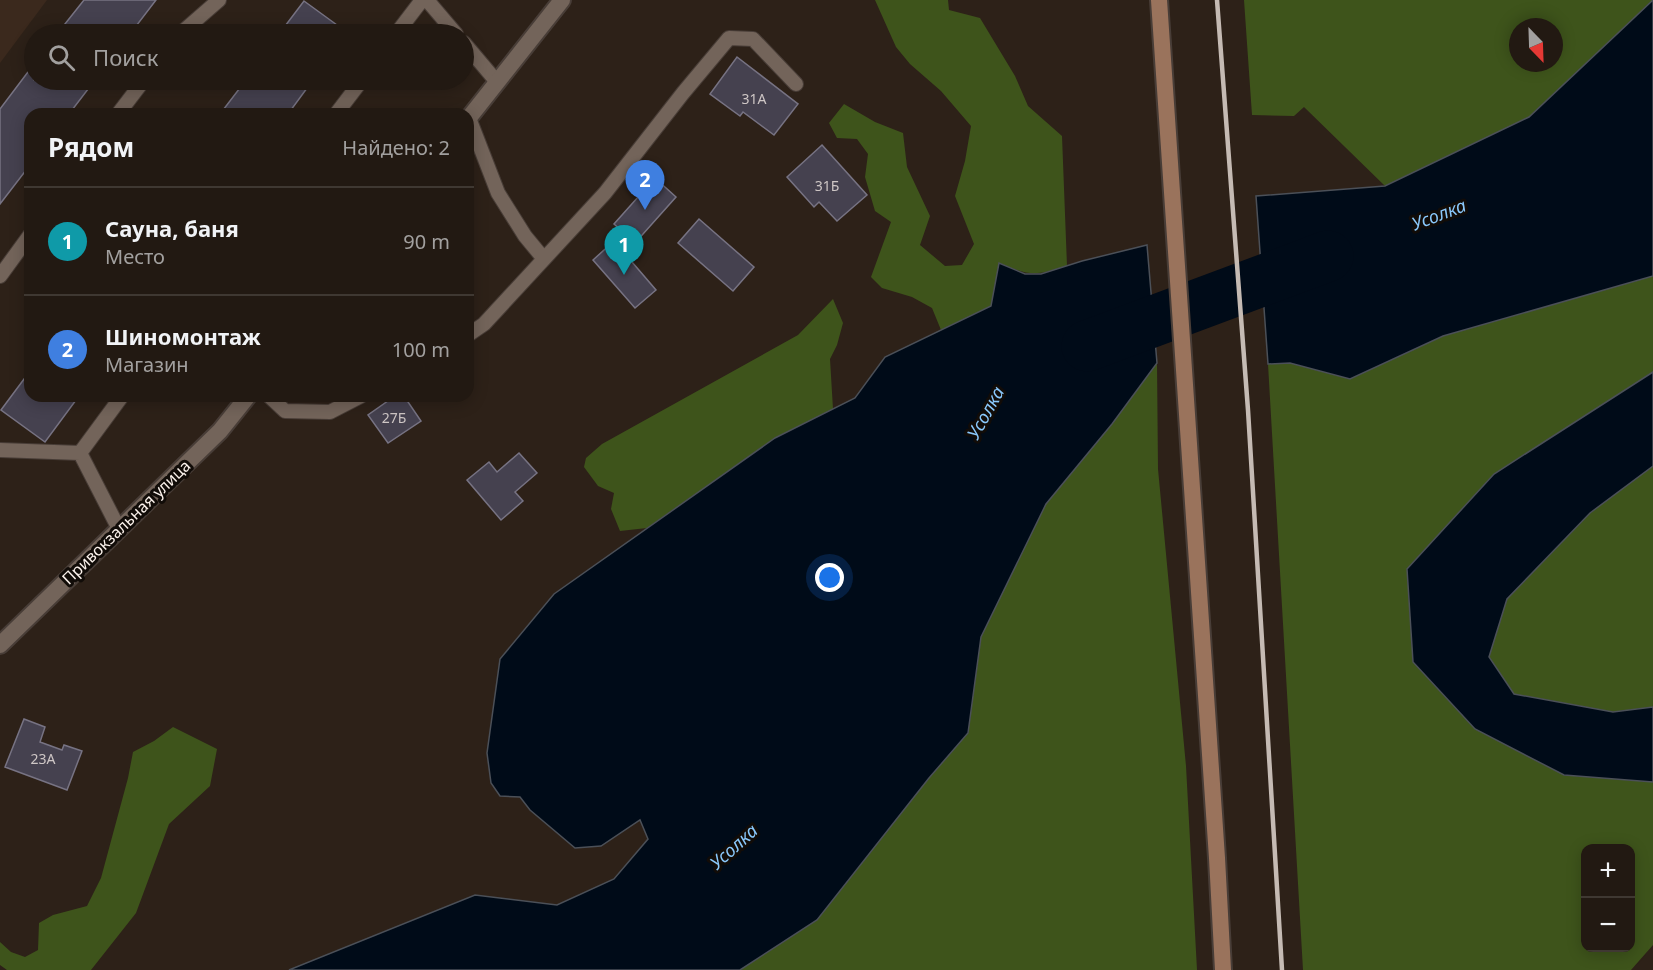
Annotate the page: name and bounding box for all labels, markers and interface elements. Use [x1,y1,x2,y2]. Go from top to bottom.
north arrow [1509,18,1563,72]
search box [24,24,474,90]
icon: search [45,41,78,74]
text: Поиск [93,42,158,72]
house number: 31А [742,89,767,108]
text: Рядом [48,129,134,165]
text: Найдено: 2 [342,134,450,161]
pin: 2 [626,160,664,210]
house number: 31Б [815,176,839,195]
water label: Усолка [1408,193,1469,235]
text: Сауна, баня [105,213,239,243]
pin: 1 [604,226,644,275]
text: 1 [62,228,73,255]
text: 90 m [403,228,450,255]
text: Место [105,243,165,270]
text: Шиномонтаж [105,321,261,351]
text: 2 [62,336,73,363]
text: 100 m [392,336,450,363]
text: Магазин [105,351,189,378]
water label: Усолка [961,382,1009,443]
house number: 27Б [382,408,406,427]
street label: Привокзальная улица [57,455,195,589]
your location [815,563,844,592]
house number: 23А [31,749,56,768]
water label: Усолка [704,818,762,874]
map controls [1581,844,1635,952]
button: + [1581,844,1635,898]
button: − [1581,898,1635,952]

